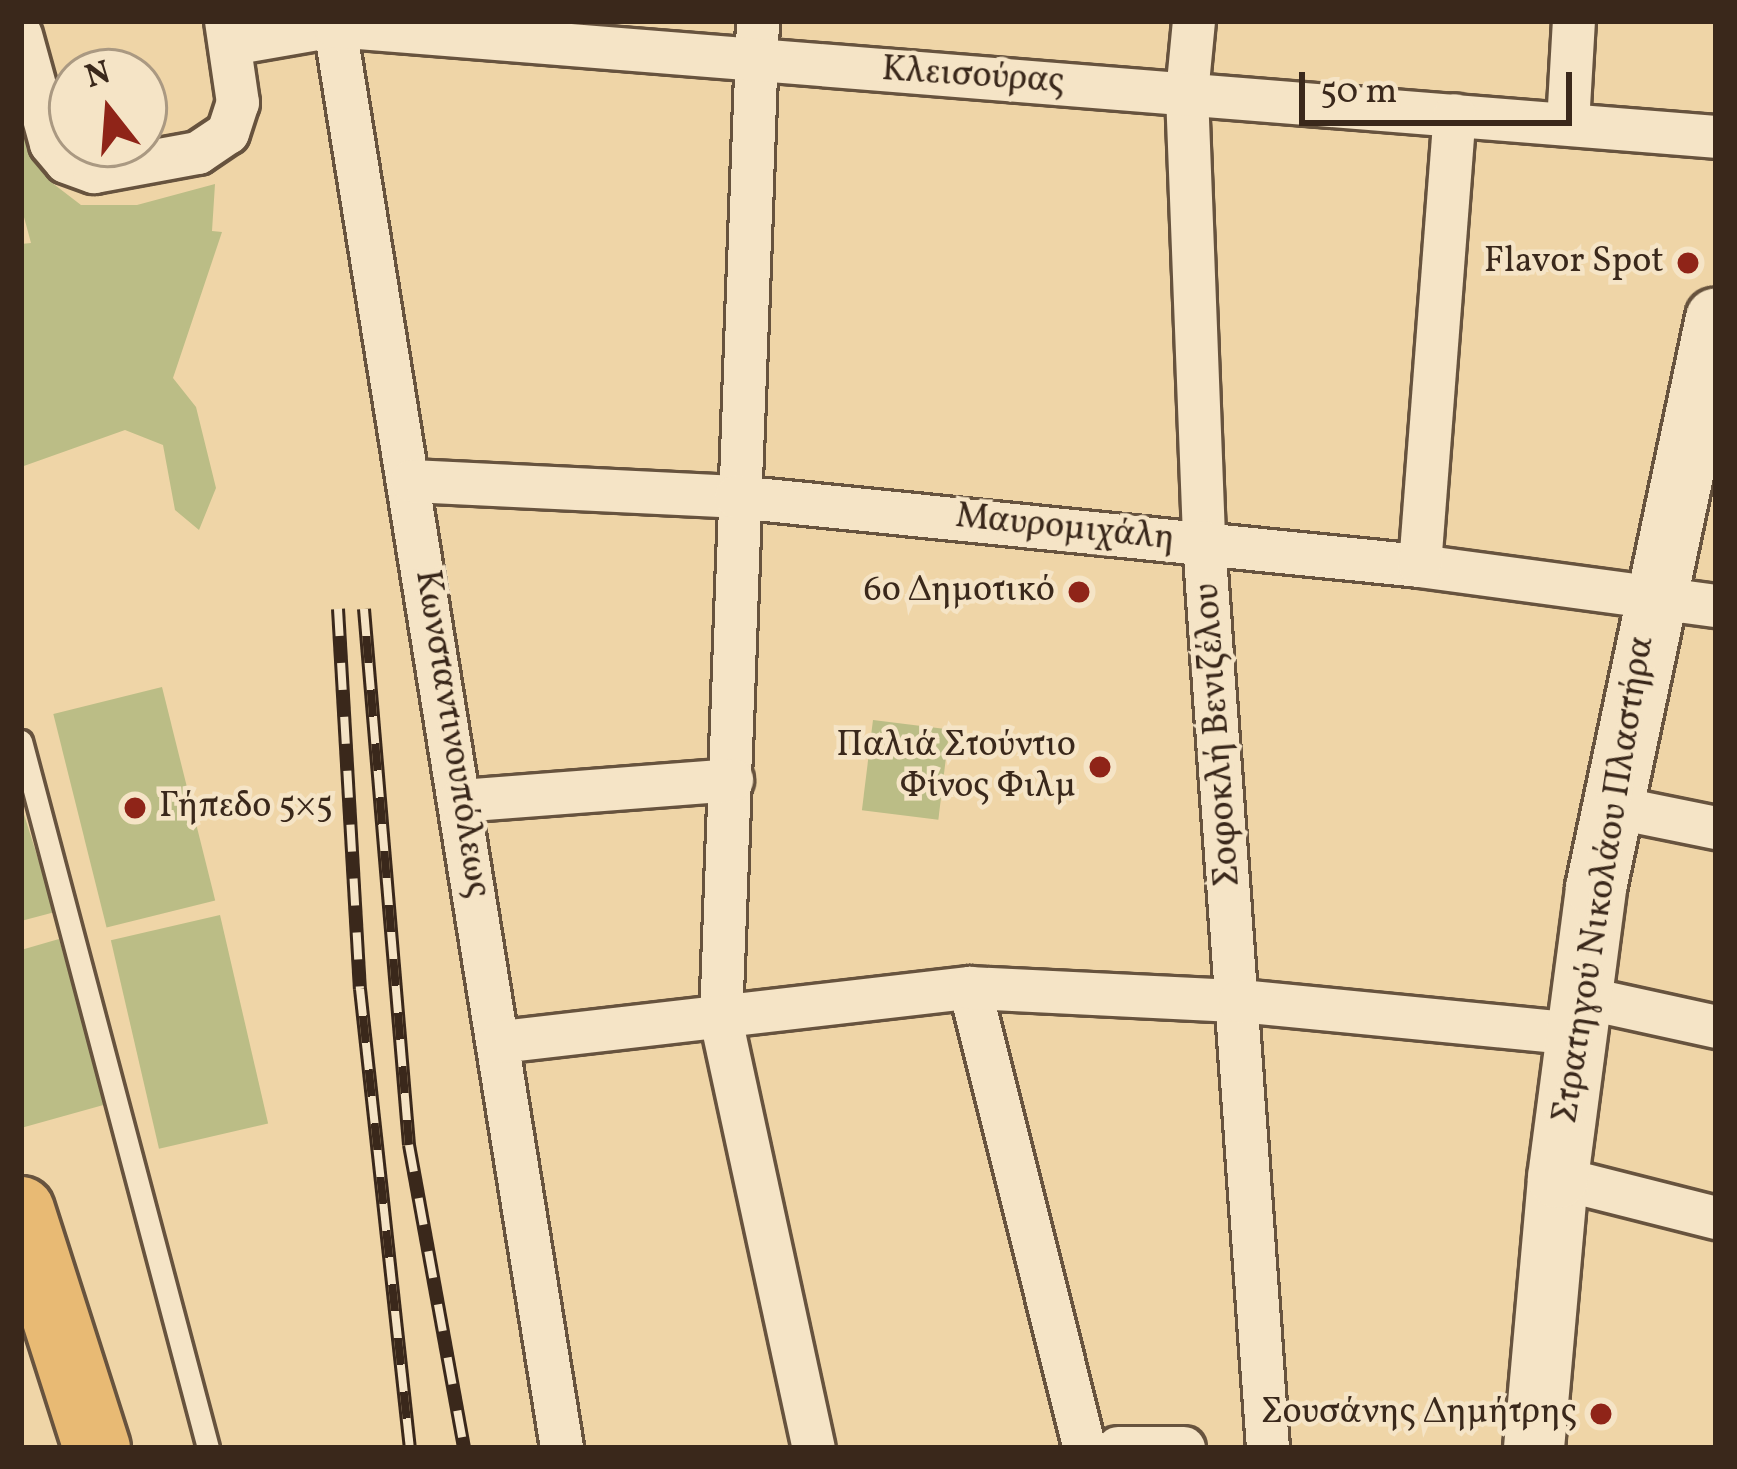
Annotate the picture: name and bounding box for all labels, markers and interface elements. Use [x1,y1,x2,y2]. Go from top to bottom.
north arrow [48,48,168,168]
scale bar [1305,48,1578,122]
street label: Κλεισούρας [880,49,1066,105]
text: N [80,51,117,102]
text: 50 m [1320,68,1397,118]
place label: Flavor Spot [1484,241,1664,285]
marker: Flavor Spot [1675,250,1701,276]
street label: Μαυρομιχάλη [953,496,1177,562]
street label: Κωνσταντινουπόλεως [404,567,498,901]
place label: 6ο Δημοτικό [863,570,1055,614]
marker: 6ο Δημοτικό [1066,579,1092,605]
street label: Σοφοκλή Βενιζέλου [1187,582,1251,888]
street label: Στρατηγού Νικολάου Πλαστήρα [1545,633,1665,1127]
place label: Παλιά Στούντιο Φίνος Φιλμ [836,724,1076,809]
marker: Παλιά Στούντιο Φίνος Φιλμ [1087,754,1113,780]
place label: Γήπεδο 5×5 [159,786,333,830]
marker: Γήπεδο 5×5 [122,795,148,821]
place label: Σουσάνης Δημήτρης [1261,1392,1577,1436]
marker: Σουσάνης Δημήτρης [1588,1401,1614,1427]

